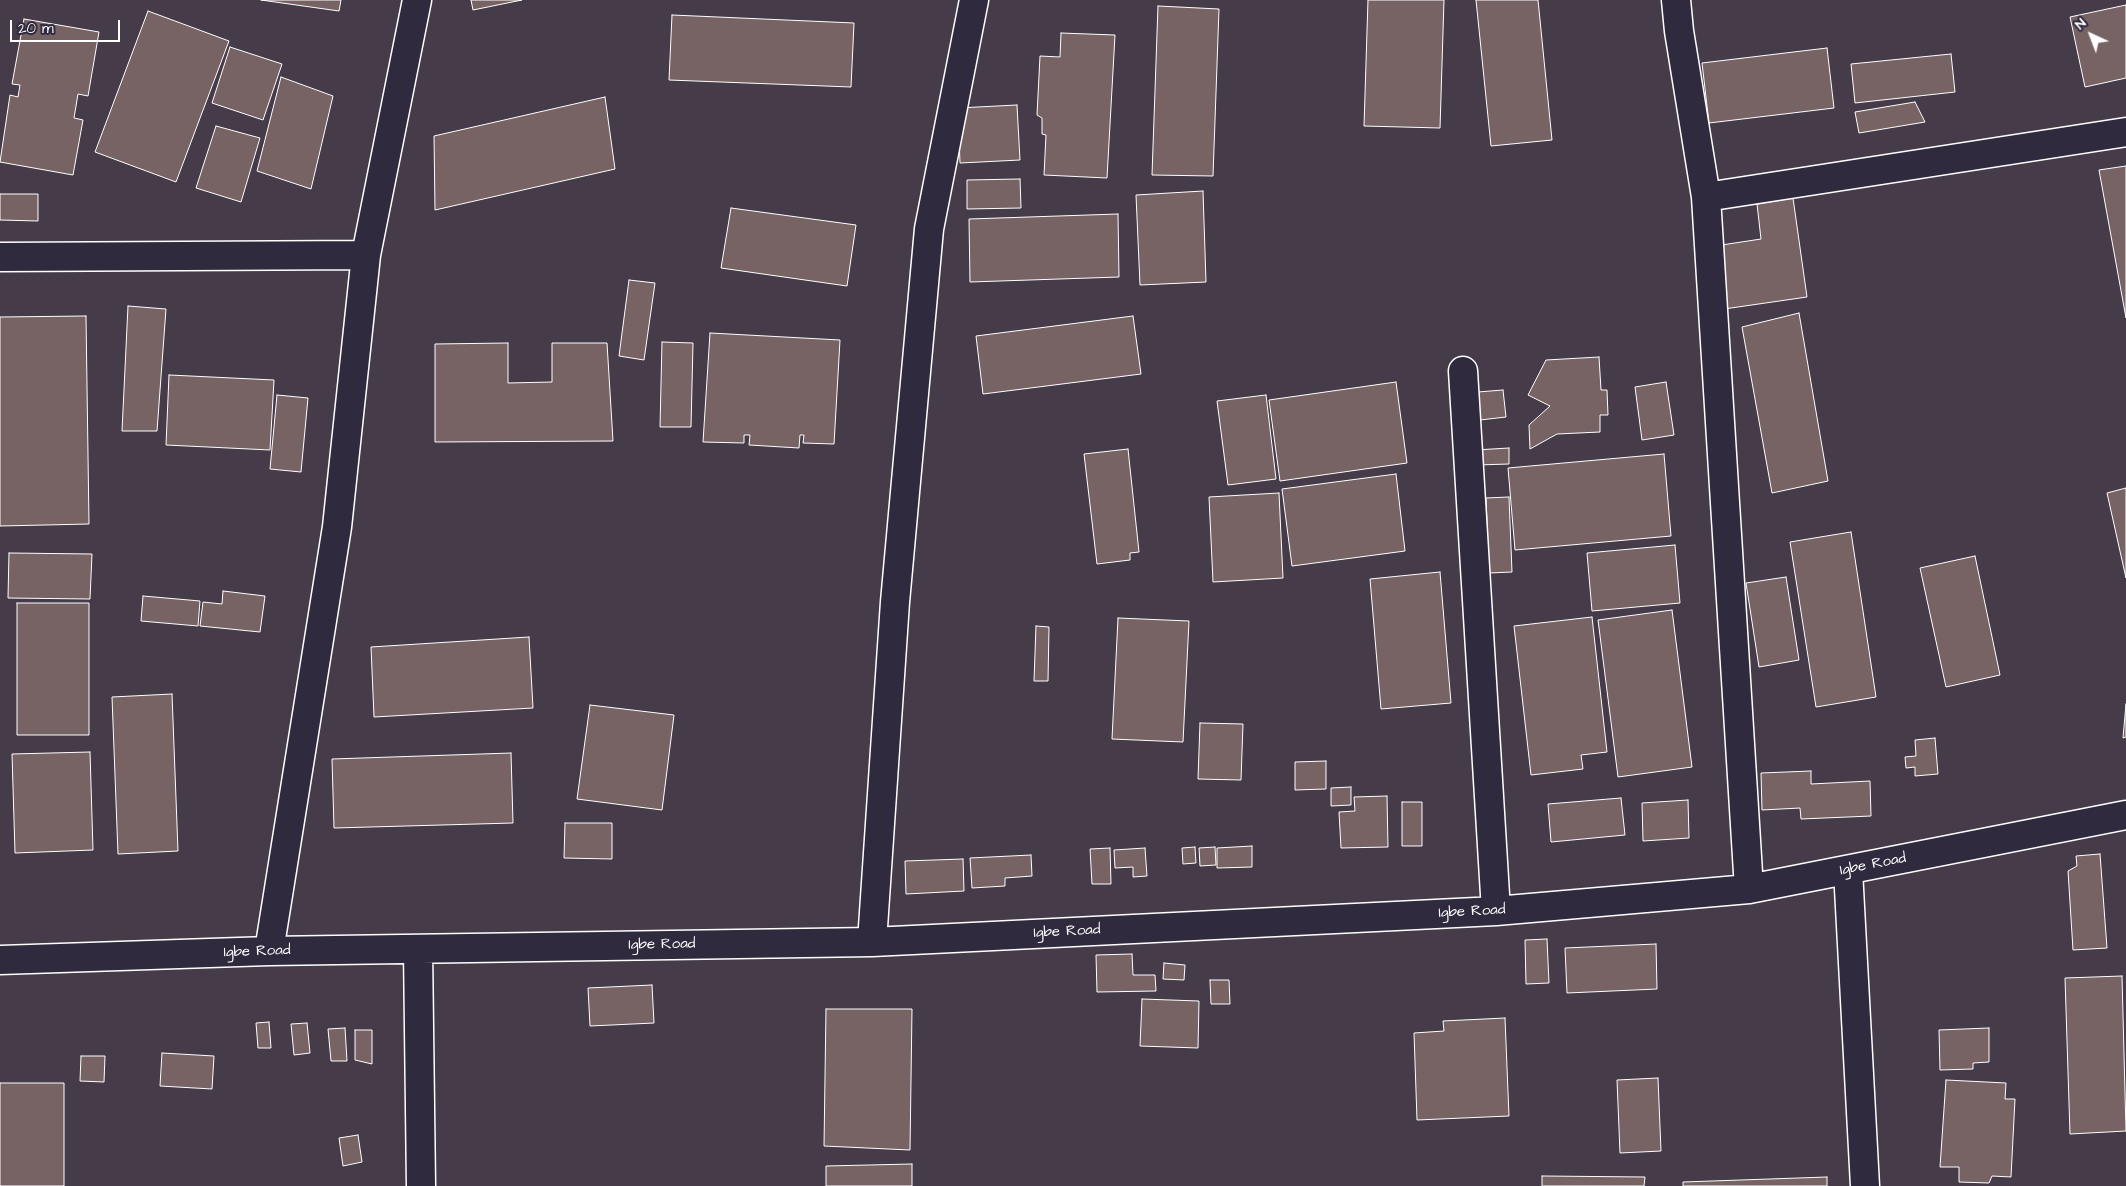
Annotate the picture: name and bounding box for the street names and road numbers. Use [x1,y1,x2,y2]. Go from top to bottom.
street label: Igbe Road [1838,850,1908,880]
street label: Igbe Road [1438,901,1506,923]
street label: Igbe Road [1033,921,1101,943]
street label: Igbe Road [628,935,696,955]
street label: Igbe Road [223,942,291,962]

